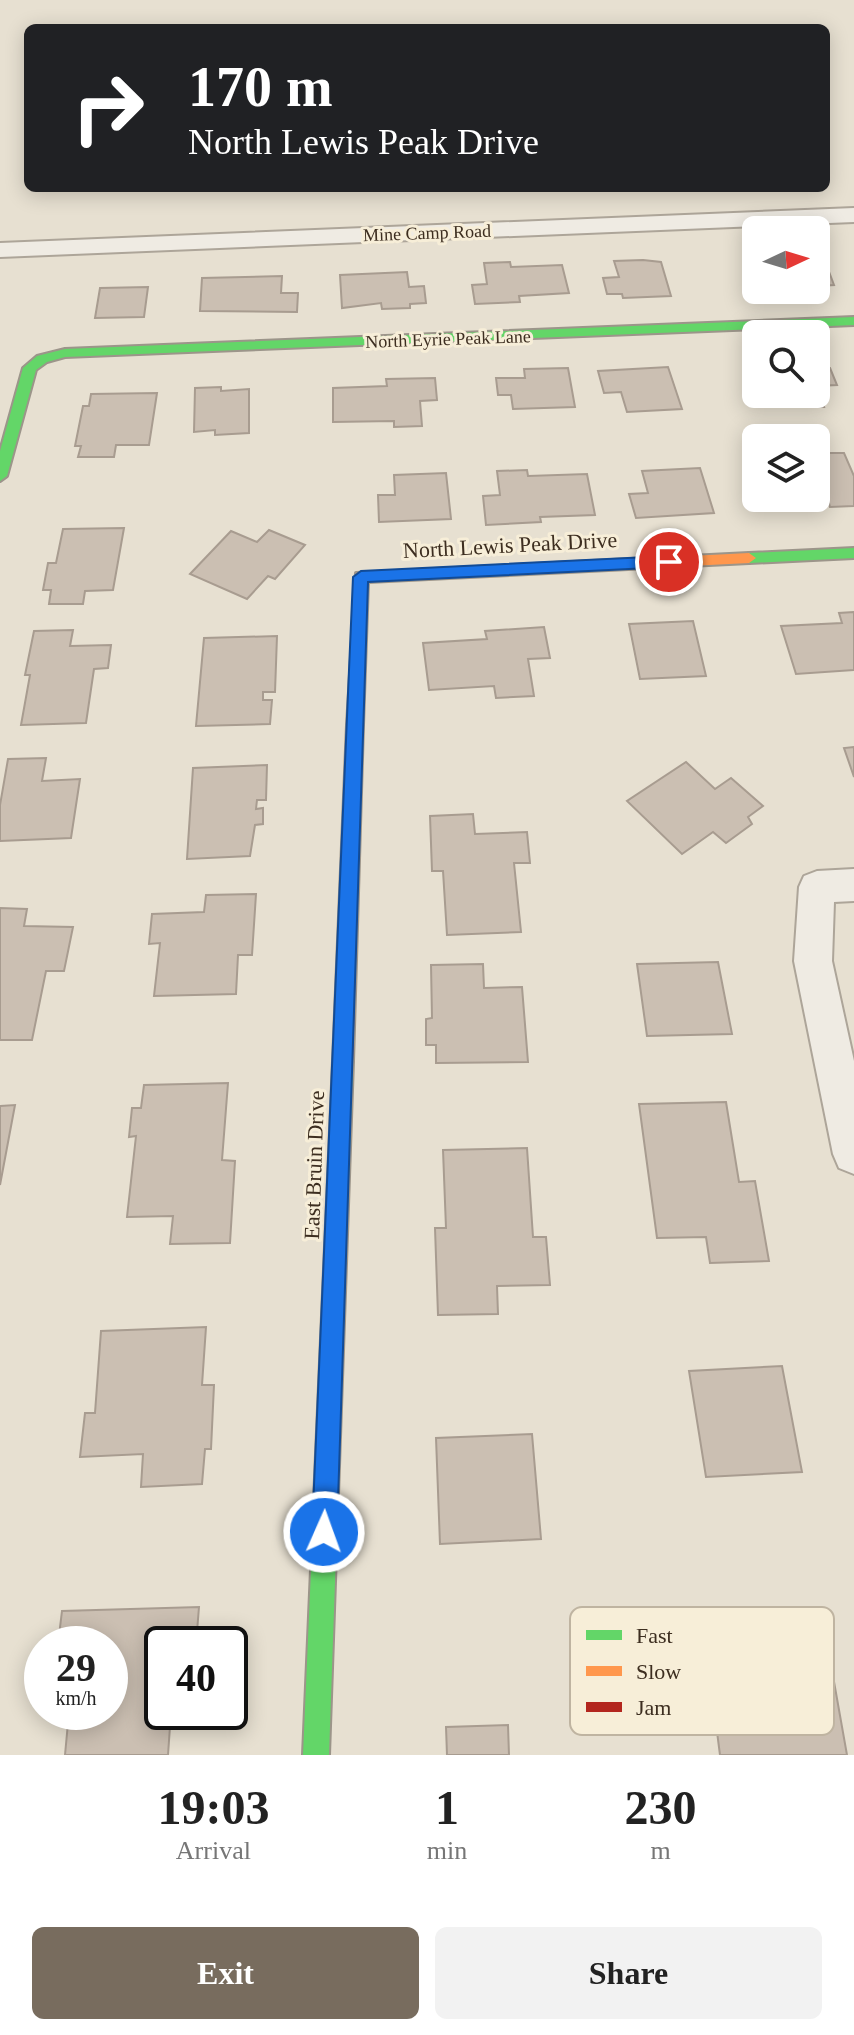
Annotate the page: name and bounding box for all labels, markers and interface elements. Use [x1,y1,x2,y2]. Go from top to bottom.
icon: right [56,56,160,160]
text: 170 m [188,56,333,118]
text: North Lewis Peak Drive [188,122,539,162]
north arrow [742,216,830,304]
map controls [742,216,830,512]
street label: Mine Camp Road [363,221,491,245]
button: search [742,320,830,408]
street label: North Eyrie Peak Lane [365,326,531,352]
button: layers [742,424,830,512]
street label: North Lewis Peak Drive [402,527,618,563]
pin [635,528,703,596]
icon: arrive [647,540,691,584]
street label: East Bruin Drive [299,1090,329,1240]
position arrow [282,1490,366,1574]
legend [570,1607,834,1735]
text: Fast [636,1623,673,1648]
speed limit sign: 40 [144,1626,248,1730]
text: 29 [56,1645,96,1690]
text: Slow [636,1659,681,1684]
text: km/h [55,1687,97,1709]
text: Jam [636,1695,671,1720]
text: 19:03 [157,1781,269,1834]
text: 1 [435,1781,459,1834]
text: 230 [625,1781,697,1834]
text: Arrival [176,1836,251,1865]
text: min [427,1836,467,1865]
text: m [650,1836,671,1865]
button: Exit [32,1927,419,2019]
button: Share [435,1927,822,2019]

